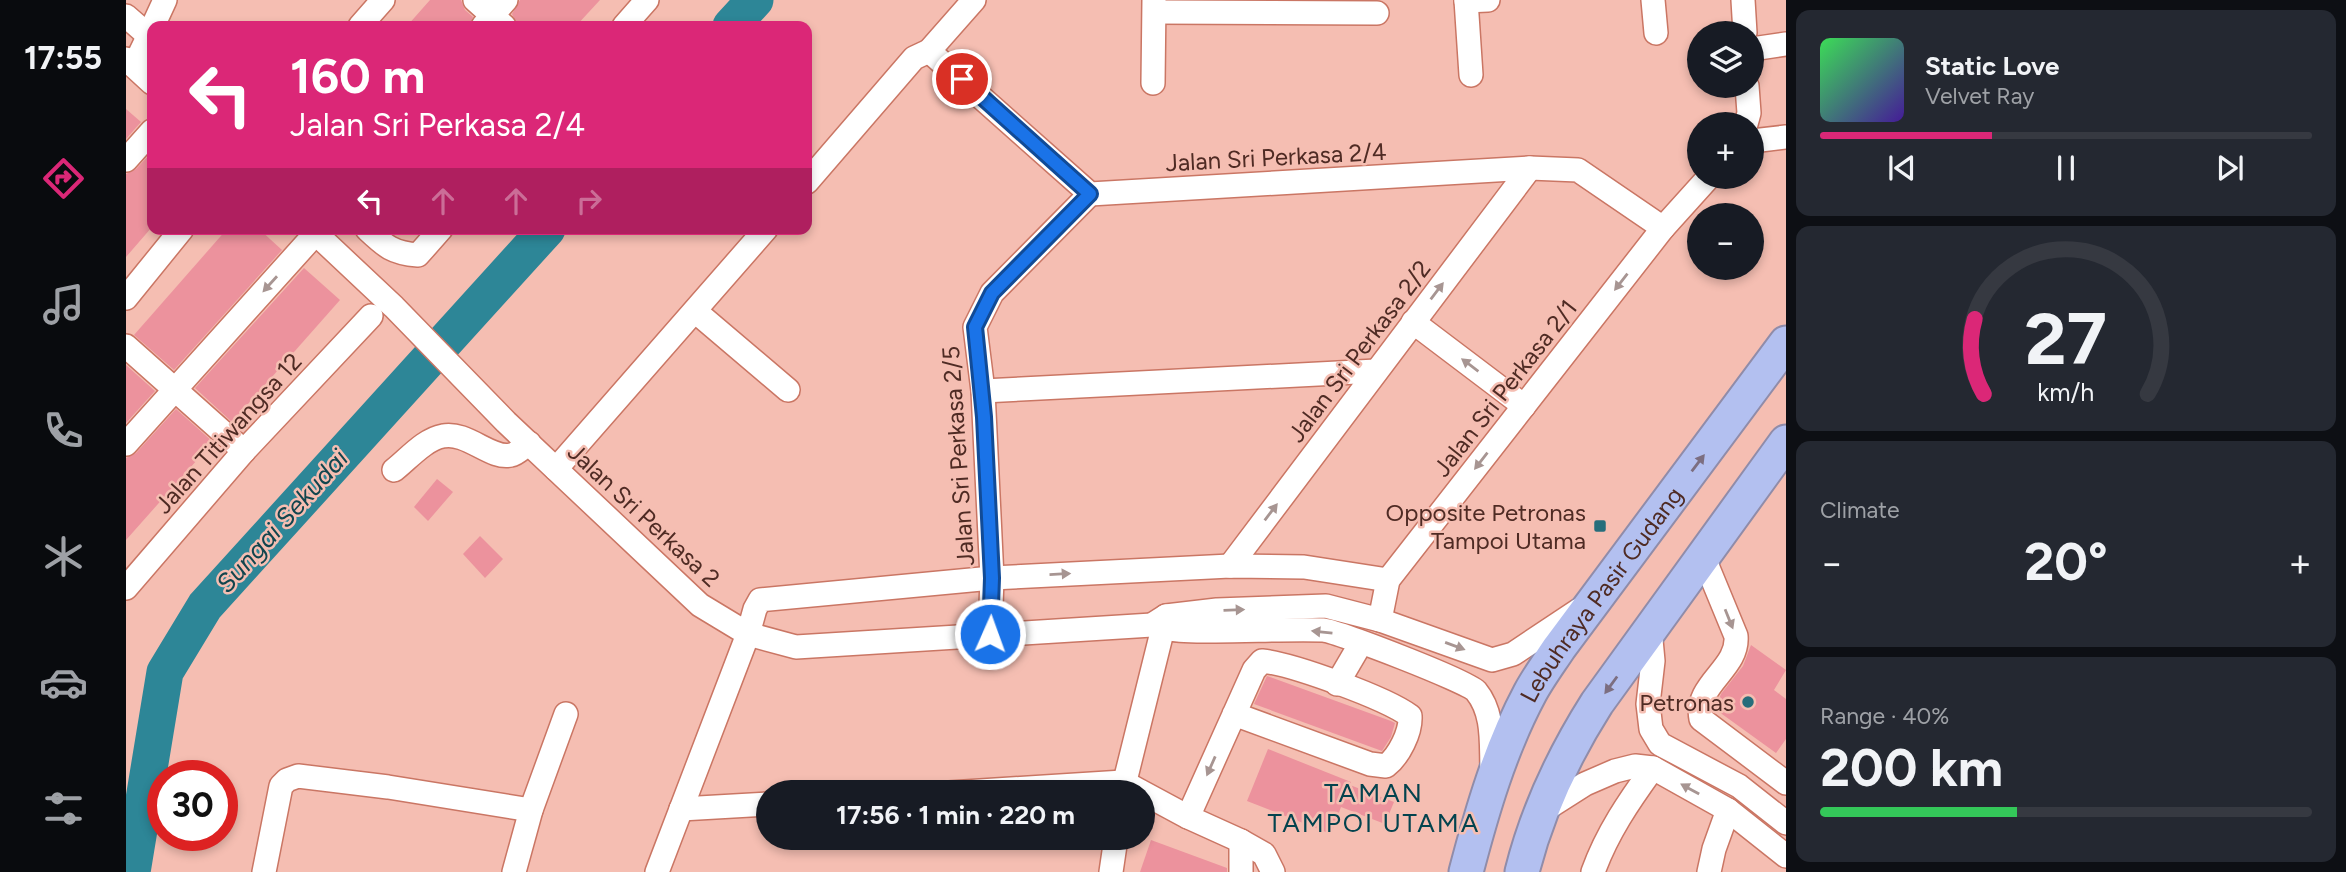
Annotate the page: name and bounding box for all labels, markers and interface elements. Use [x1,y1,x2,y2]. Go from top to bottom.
map controls [1687,21,1764,280]
button: layers [1687,21,1764,98]
text: 17:55 [24,39,102,77]
text: 160 m [290,46,425,105]
icon: left [175,49,266,140]
pin [932,49,992,109]
text: Static Love [1925,50,2059,82]
icon: arrive [943,60,981,98]
text: Velvet Ray [1925,82,2034,110]
text: Jalan Sri Perkasa 2/4 [290,106,585,144]
button: + [1687,112,1764,189]
street label: Jalan Sri Perkasa 2/4 [1165,137,1387,177]
icon: previous [1883,149,1921,187]
icon: pause [2047,149,2085,187]
icon: next [2211,149,2249,187]
icon: directions [39,154,88,203]
icon: left [351,182,389,220]
icon: ahead [424,182,462,220]
icon: ahead [497,182,535,220]
icon: right [570,182,608,220]
button: − [1687,203,1764,280]
street label: Jalan Sri Perkasa 2/2 [1281,255,1437,447]
one-way arrow [1614,273,1628,291]
one-way arrow [262,275,278,293]
icon: music [39,280,88,329]
one-way arrow [1430,281,1444,300]
street label: Jalan Sri Perkasa 2/1 [1427,294,1583,482]
text: 27 [2025,296,2107,383]
street label: Jalan Sri Perkasa 2/5 [936,345,980,567]
street label: Jalan Titiwangsa 12 [148,347,308,519]
one-way arrow [1461,357,1479,372]
text: km/h [2037,377,2095,407]
icon: phone [39,406,88,455]
street label: Jalan Sri Perkasa 2 [562,437,726,593]
water label: Sungai Sekudai [209,442,355,599]
one-way arrow [1473,452,1488,470]
one-way arrow [1690,454,1704,472]
street label: Lebuhraya Pasir Gudang [1513,481,1689,707]
text: Climate [1820,496,1899,524]
place label: Opposite Petronas Tampoi Utama [1386,498,1586,555]
one-way arrow [1264,503,1278,521]
marker: Opposite Petronas Tampoi Utama [1592,518,1608,534]
text: 20° [2024,531,2108,593]
icon: climate [39,532,88,581]
text: − [1820,540,1844,586]
text: + [2288,540,2312,586]
one-way arrow [1049,569,1071,580]
position arrow [953,597,1027,671]
one-way arrow [1223,604,1245,615]
one-way arrow [1723,609,1735,629]
one-way arrow [1311,626,1333,637]
one-way arrow [1445,640,1466,651]
icon: car [39,658,88,707]
one-way arrow [1604,676,1618,694]
place label: Petronas [1639,688,1734,717]
marker: Petronas [1740,694,1756,710]
text: Range · 40% [1820,702,1949,730]
text: 200 km [1820,737,2003,799]
one-way arrow [1205,755,1216,776]
speed limit sign: 30 [147,760,238,851]
district label: TAMAN TAMPOI UTAMA [1268,777,1480,839]
one-way arrow [1681,783,1700,795]
icon: filters [39,784,88,833]
text: 17:56 · 1 min · 220 m [836,799,1075,831]

